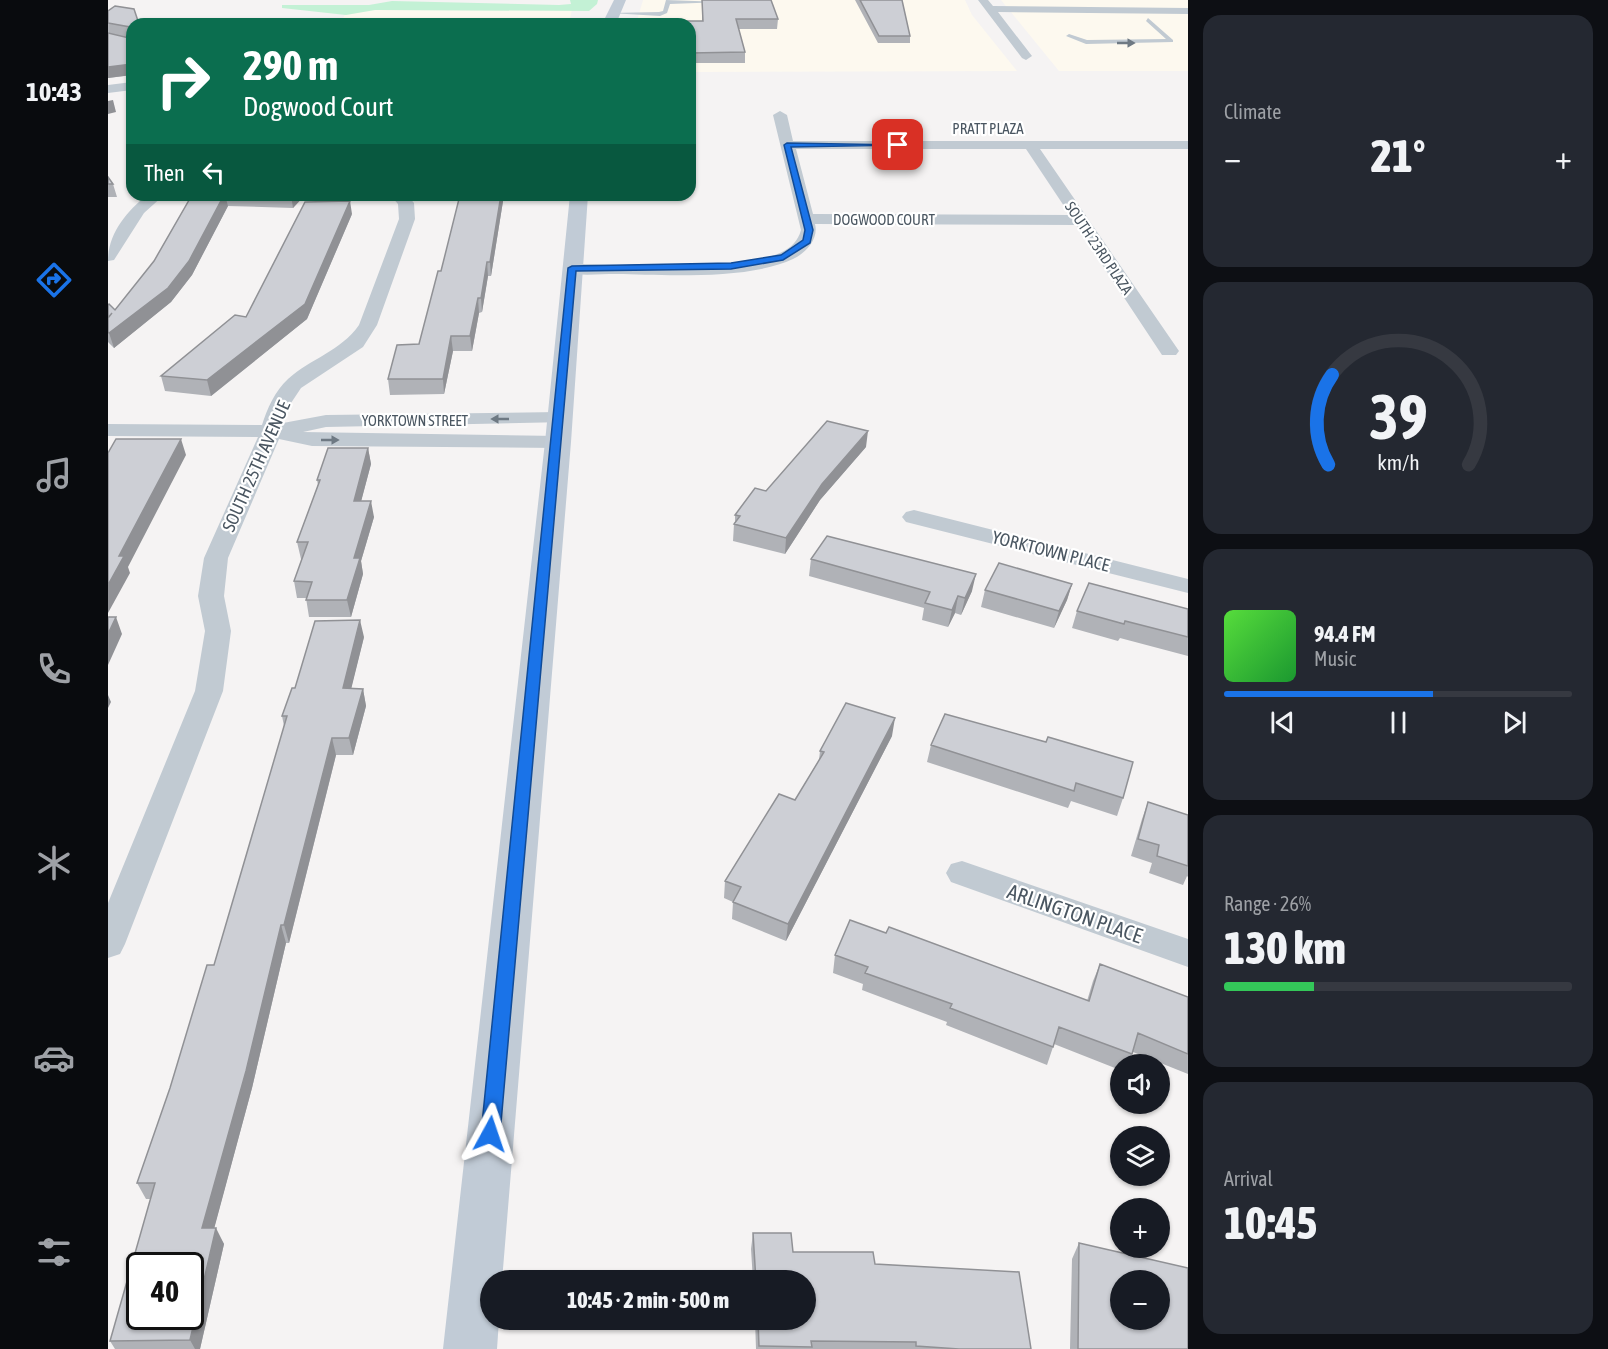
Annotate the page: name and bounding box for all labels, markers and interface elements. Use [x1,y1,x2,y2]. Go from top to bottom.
one-way arrow [1116,38,1135,48]
text: 290 m [243,41,338,89]
icon: right [144,42,222,120]
text: 10:43 [26,76,82,107]
text: Dogwood Court [243,91,394,122]
text: Climate [1224,100,1281,123]
pin [872,119,923,170]
street label: PRATT PLAZA [952,120,1024,137]
icon: arrive [881,128,914,161]
text: 21° [1371,130,1425,182]
text: − [1224,138,1241,176]
text: + [1555,138,1572,176]
icon: left [197,156,230,189]
text: Then [144,160,185,186]
street label: SOUTH 23RD PLAZA [1062,199,1137,298]
street label: DOGWOOD COURT [833,211,935,228]
icon: directions [33,259,75,301]
text: 39 [1369,381,1427,452]
street label: SOUTH 25TH AVENUE [218,397,294,535]
street label: YORKTOWN STREET [362,412,469,429]
one-way arrow [491,414,510,424]
one-way arrow [321,435,340,445]
text: km/h [1377,450,1419,475]
icon: music [33,454,75,496]
street label: YORKTOWN PLACE [990,526,1112,576]
text: 94.4 FM [1314,621,1376,647]
text: Music [1314,647,1356,670]
icon: phone [33,648,75,690]
icon: previous [1266,706,1299,739]
icon: pause [1382,706,1415,739]
icon: next [1498,706,1531,739]
icon: climate [33,842,75,884]
street label: ARLINGTON PLACE [1004,879,1146,947]
text: Range · 26% [1224,892,1311,915]
text: 130 km [1224,922,1346,974]
icon: car [33,1037,75,1079]
map controls [1110,1054,1170,1330]
button: sound [1110,1054,1170,1114]
position arrow [458,1102,522,1166]
button: layers [1110,1126,1170,1186]
text: Arrival [1224,1167,1273,1190]
text: 10:45 [1224,1197,1318,1249]
button: + [1110,1198,1170,1258]
icon: filters [33,1231,75,1273]
speed limit sign: 40 [126,1252,204,1330]
button: − [1110,1270,1170,1330]
text: 10:45 · 2 min · 500 m [567,1287,729,1313]

